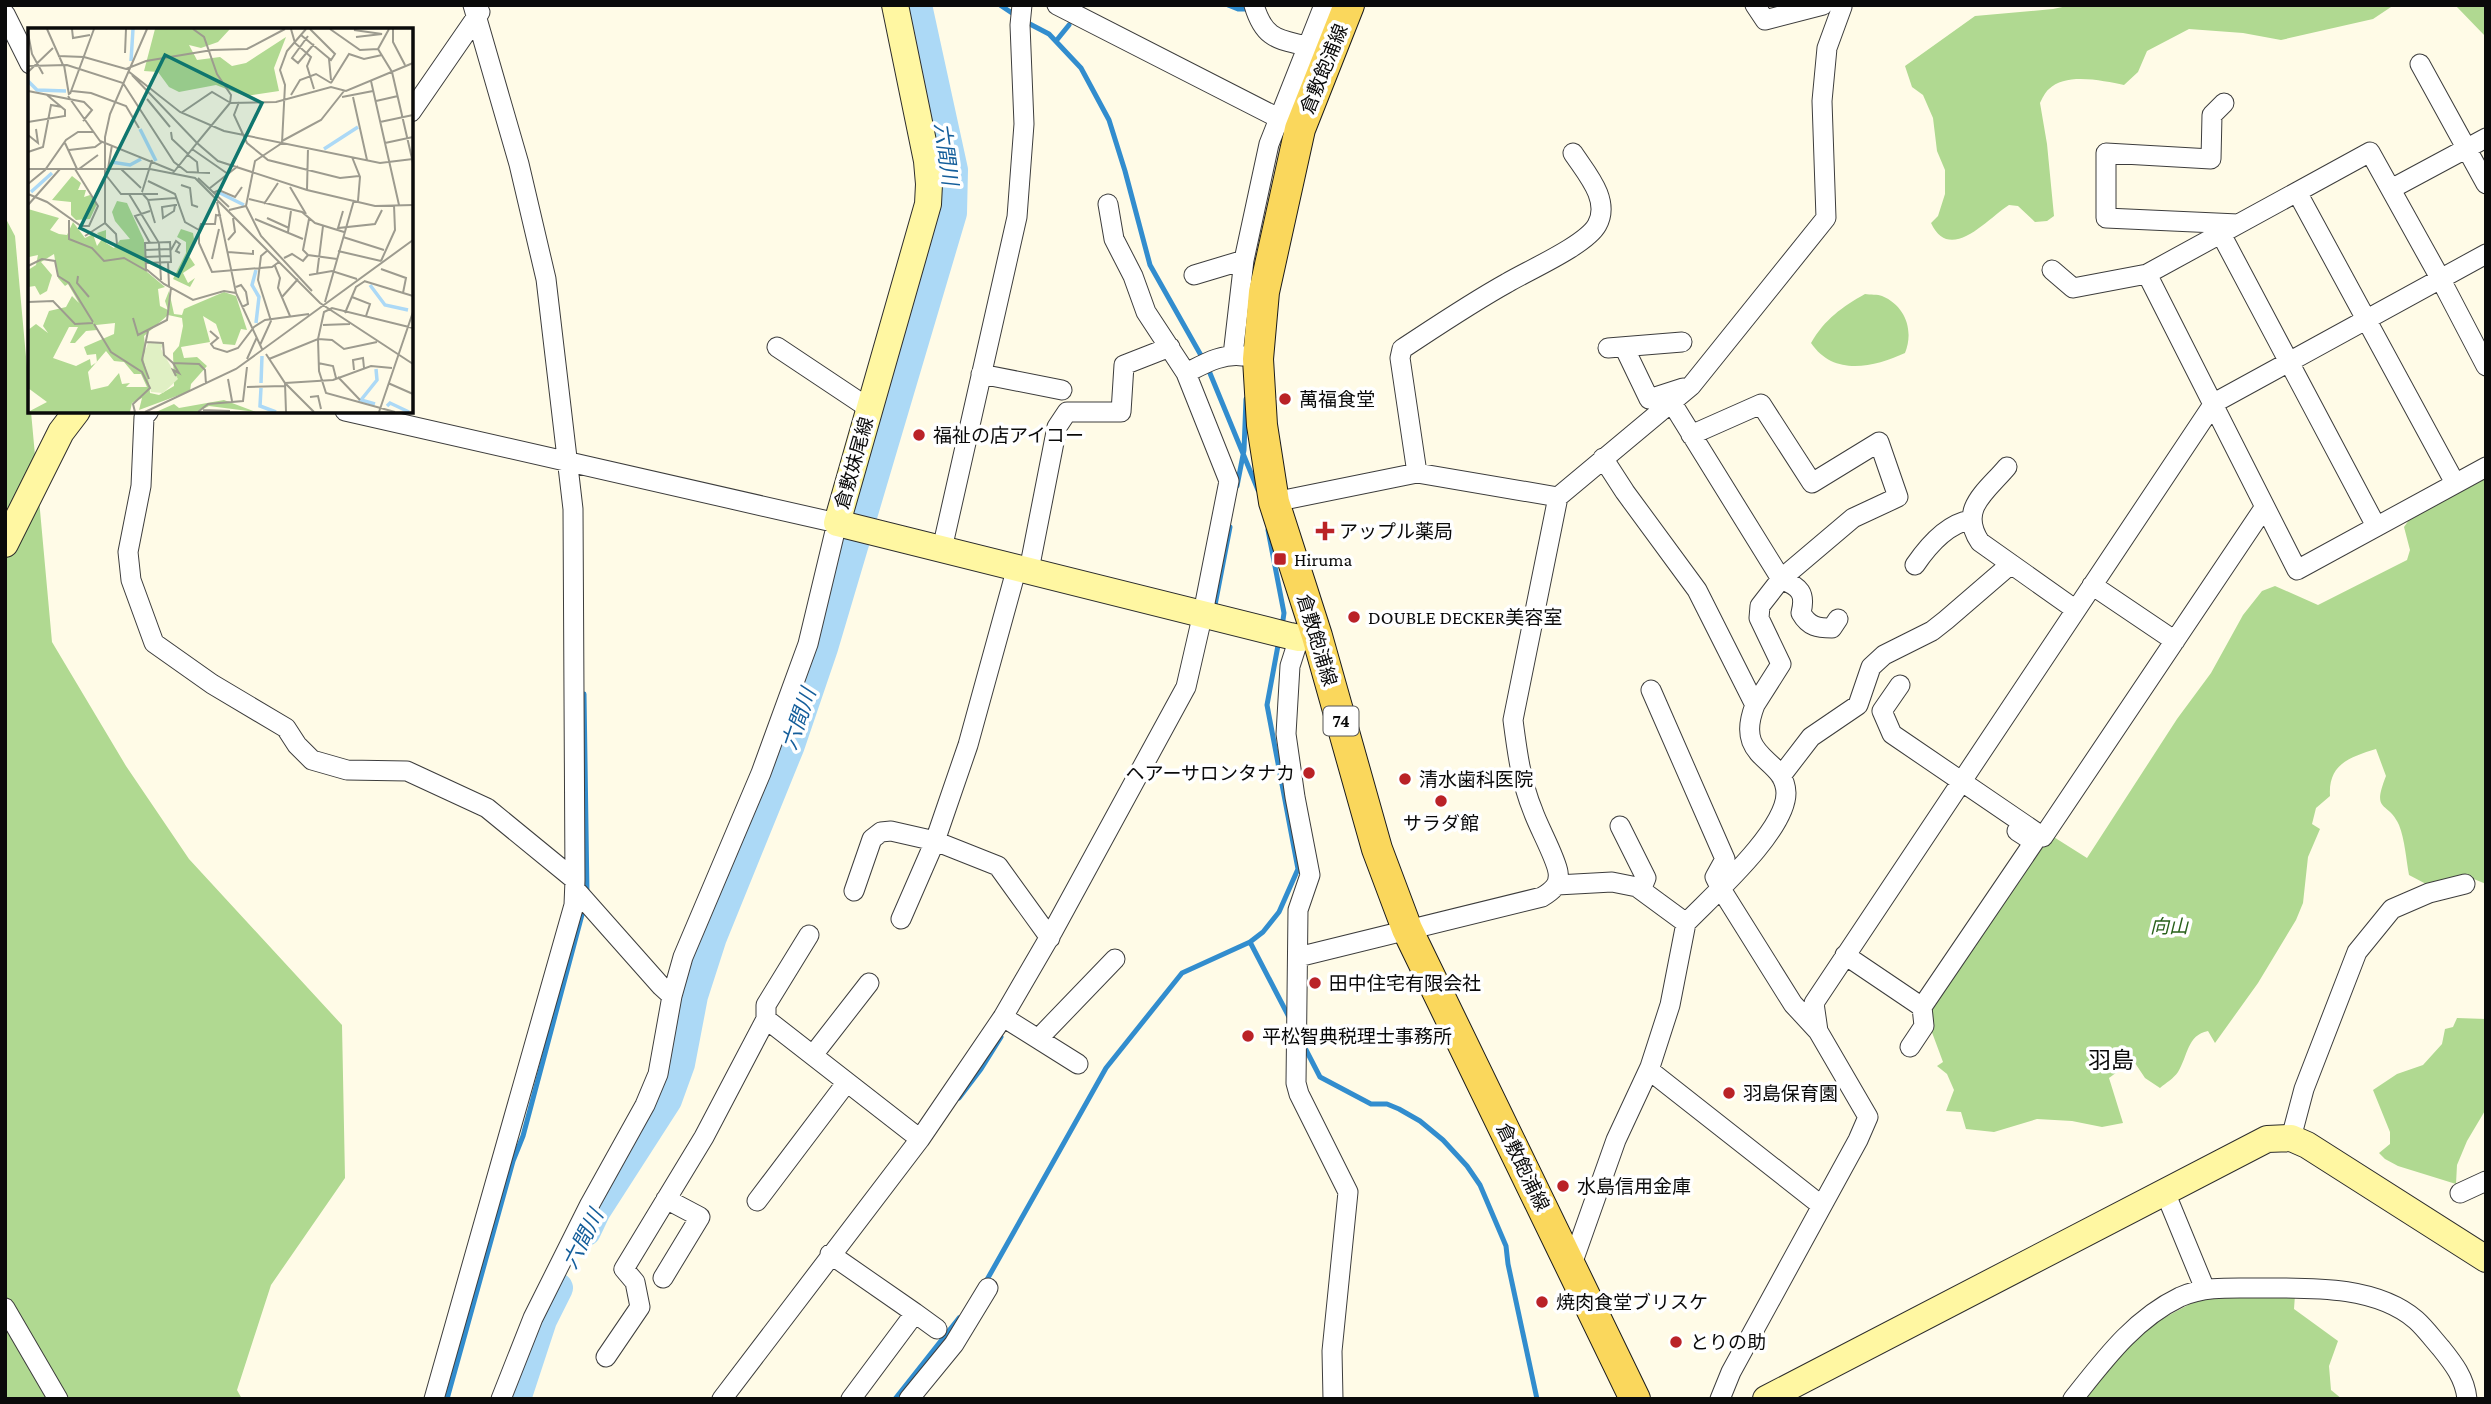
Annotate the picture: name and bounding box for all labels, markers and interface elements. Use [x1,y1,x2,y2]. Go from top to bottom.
street label: 倉敷飽浦線 [1296,21,1352,117]
inset map [28,28,413,413]
water label: 六間川 [930,121,963,189]
place label: 萬福食堂 [1299,389,1375,410]
marker: 萬福食堂 [1277,391,1293,407]
street label: 倉敷妹尾線 [831,414,877,512]
place label: 福祉の店アイコー [933,425,1084,446]
marker: 福祉の店アイコー [911,427,927,443]
place label: アップル薬局 [1339,521,1453,542]
marker: アップル薬局 [1317,523,1333,539]
place label: Hiruma [1294,549,1353,570]
marker: Hiruma [1272,551,1288,567]
street label: 倉敷飽浦線 [1293,591,1341,689]
place label: DOUBLE DECKER美容室 [1368,607,1562,628]
marker: DOUBLE DECKER美容室 [1346,609,1362,625]
water label: 六間川 [777,683,821,753]
road number: 74 [1324,706,1358,736]
place label: ヘアーサロンタナカ [1126,763,1295,784]
marker: ヘアーサロンタナカ [1301,765,1317,781]
place label: 清水歯科医院 [1419,769,1533,790]
marker: 清水歯科医院 [1397,771,1413,787]
marker: サラダ館 [1433,793,1449,809]
place label: サラダ館 [1403,813,1479,834]
park label: 向山 [2150,916,2189,937]
place label: 田中住宅有限会社 [1329,973,1481,994]
marker: 田中住宅有限会社 [1307,975,1323,991]
place label: 平松智典税理士事務所 [1262,1026,1452,1047]
marker: 平松智典税理士事務所 [1240,1028,1256,1044]
district label: 羽島 [2088,1047,2134,1073]
place label: 羽島保育園 [1743,1083,1838,1104]
marker: 羽島保育園 [1721,1085,1737,1101]
street label: 倉敷飽浦線 [1493,1120,1553,1214]
place label: 水島信用金庫 [1577,1176,1691,1197]
marker: 水島信用金庫 [1555,1178,1571,1194]
water label: 六間川 [558,1204,609,1273]
place label: 焼肉食堂ブリスケ [1556,1292,1708,1313]
marker: 焼肉食堂ブリスケ [1534,1294,1550,1310]
place label: とりの助 [1690,1332,1766,1353]
marker: とりの助 [1668,1334,1684,1350]

